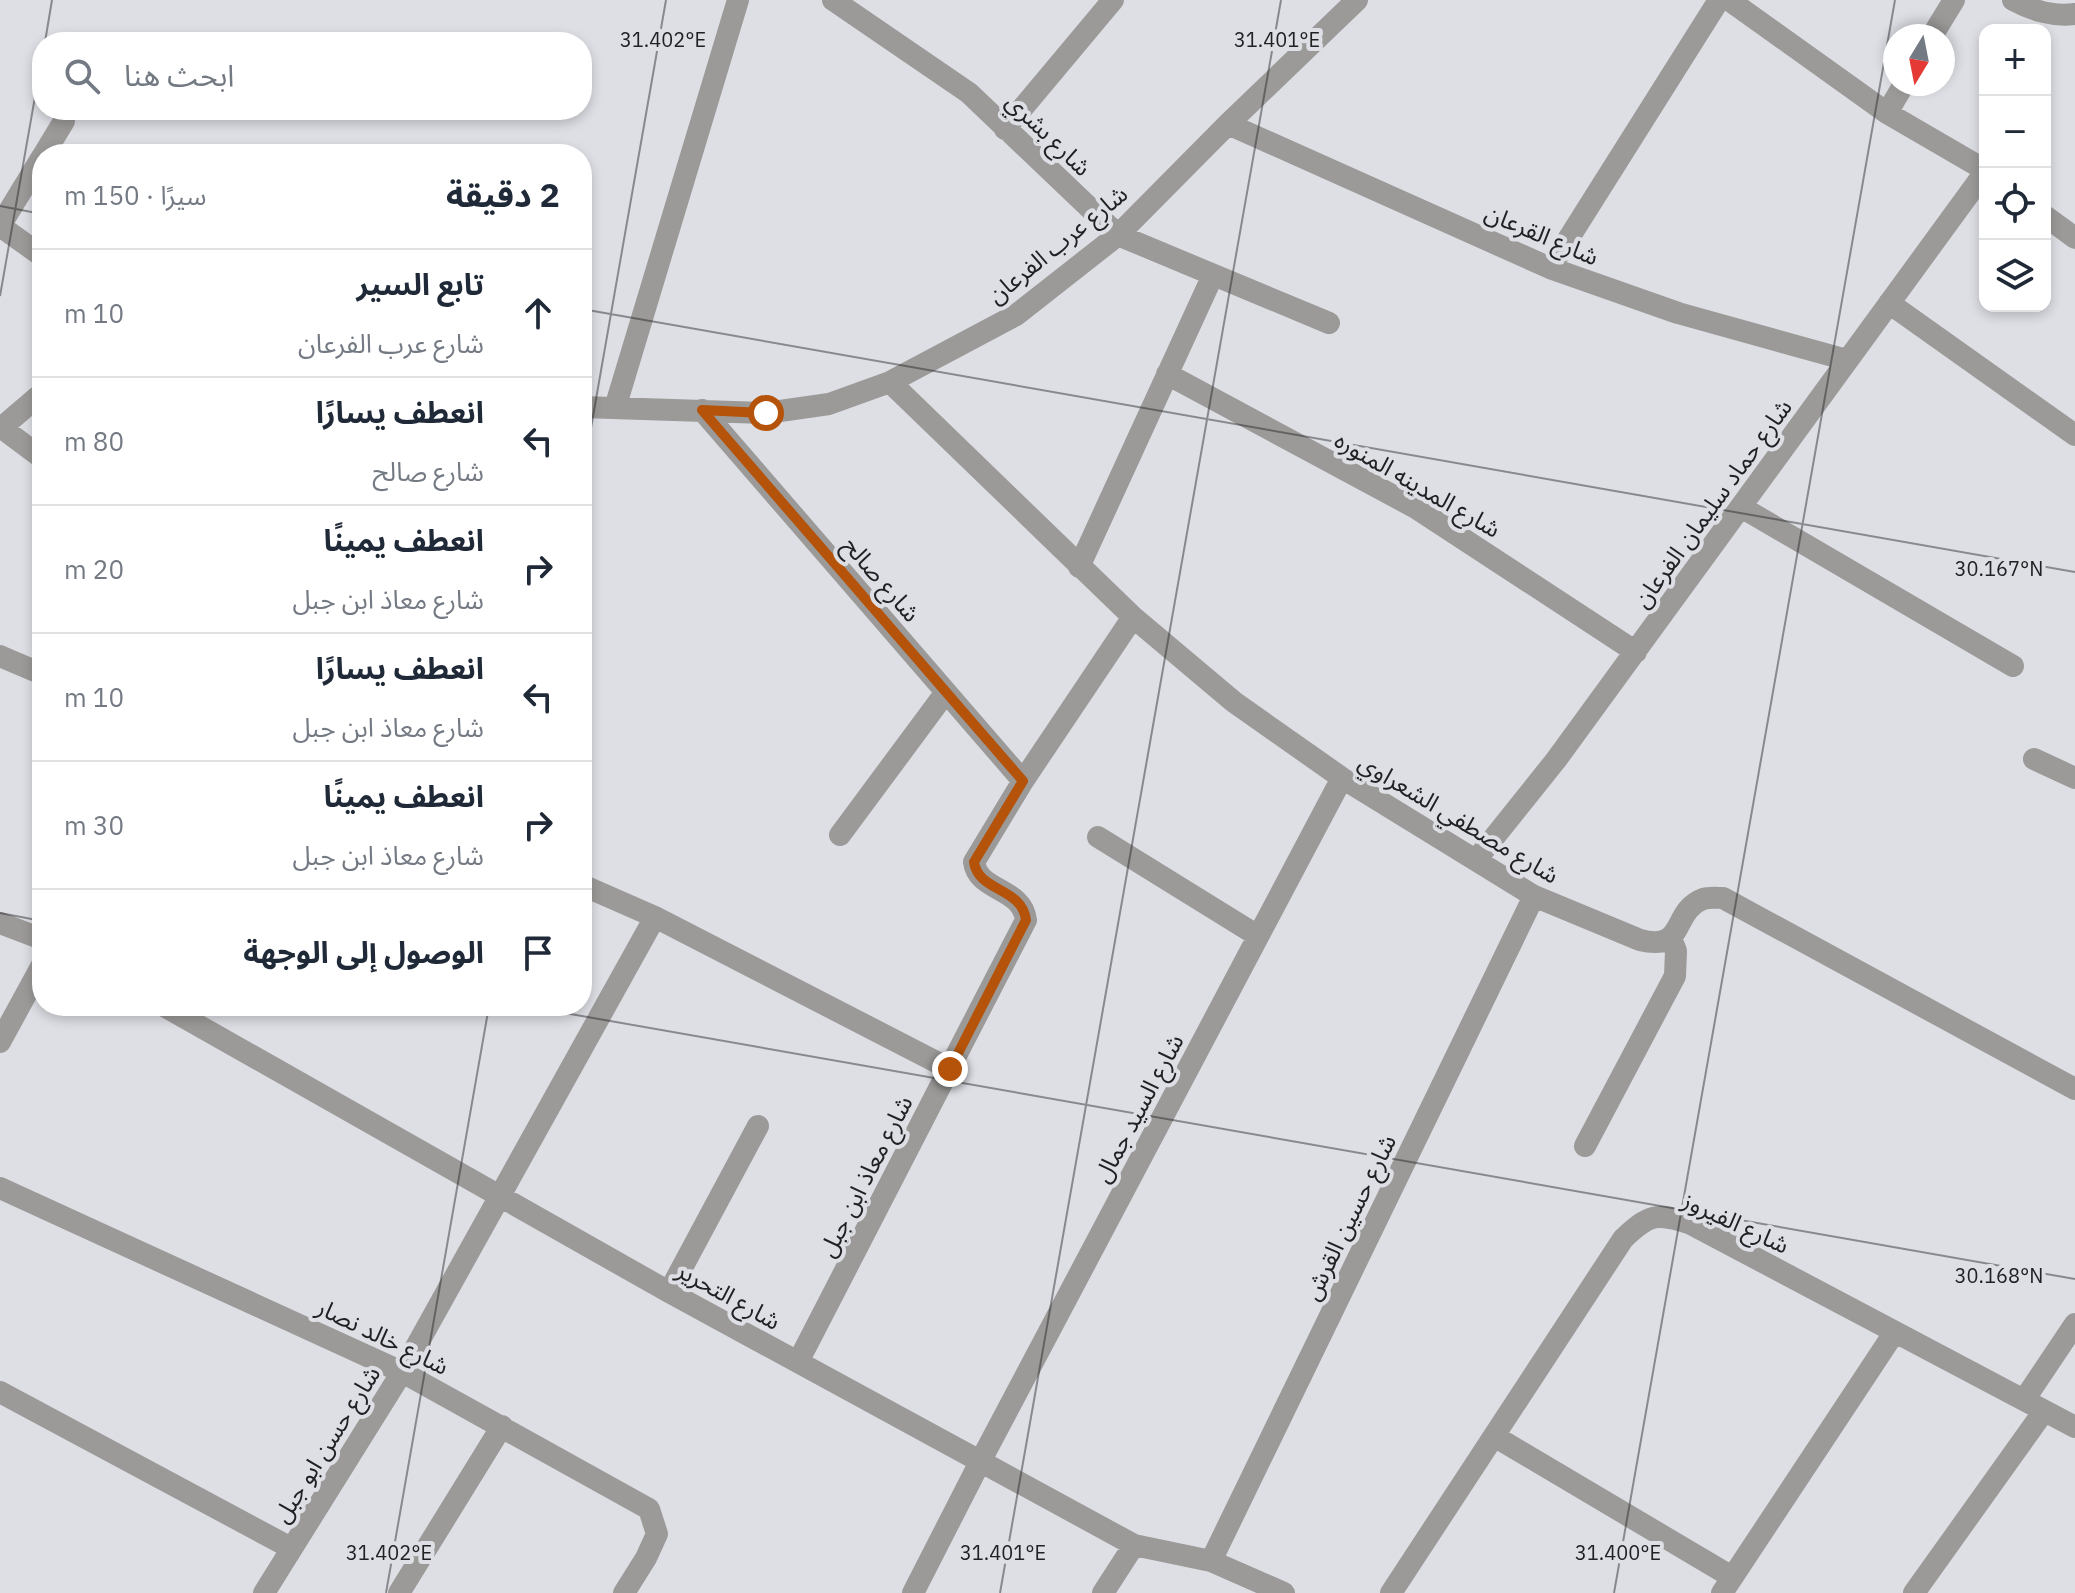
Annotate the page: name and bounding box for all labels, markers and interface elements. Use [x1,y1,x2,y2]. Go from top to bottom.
north arrow [1883,24,1955,96]
map controls [1979,24,2051,312]
button: + [1979,24,2051,96]
text: 31.402°E [620,26,706,53]
text: 31.401°E [1234,26,1320,53]
search box [32,32,592,120]
icon: search [60,54,104,98]
text: ابحث هنا [124,55,234,94]
street label: شارع بشري [997,85,1099,185]
button: − [1979,96,2051,168]
button: locate [1979,168,2051,240]
text: 2 دقيقة [446,172,560,216]
text: سيرًا · 150 m [64,178,206,212]
street label: شارع عرب الفرعان [980,178,1135,312]
street label: شارع القرعان [1479,196,1604,274]
button: layers [1979,240,2051,312]
text: تابع السير [357,264,484,303]
icon: ahead [516,291,560,335]
text: 10 m [64,296,124,330]
text: شارع عرب الفرعان [298,326,484,360]
text: انعطف يسارًا [316,392,484,431]
street label: شارع حماد سليمان الفرعان [1625,392,1800,615]
route start [748,395,784,431]
icon: left [516,419,560,463]
street label: شارع المدينه المنوره [1328,423,1507,546]
text: 80 m [64,424,124,458]
text: شارع صالح [373,454,484,488]
text: انعطف يمينًا [324,520,484,559]
street label: شارع صالح [835,530,928,630]
icon: right [516,547,560,591]
text: 20 m [64,552,124,586]
text: 30.167°N [1955,555,2043,582]
text: شارع معاذ ابن جبل [292,582,484,616]
text: انعطف يسارًا [316,648,484,687]
icon: left [516,675,560,719]
text: 10 m [64,680,124,714]
text: شارع معاذ ابن جبل [292,710,484,744]
street label: شارع مصطفي الشعراوي [1351,745,1565,894]
text: انعطف يمينًا [324,776,484,815]
icon: right [516,803,560,847]
text: 30 m [64,808,124,842]
text: شارع معاذ ابن جبل [292,838,484,872]
icon: arrive [516,931,560,975]
text: الوصول إلى الوجهة [243,932,484,971]
street label: شارع السيد جمال [1085,1028,1192,1189]
route end [932,1051,968,1087]
street label: شارع معاذ ابن جبل [811,1090,921,1263]
street label: شارع حسين القرش [1295,1129,1405,1306]
street label: شارع الفيروز [1676,1183,1795,1262]
street label: شارع التحرير [669,1253,787,1338]
text: 30.168°N [1955,1262,2043,1289]
street label: شارع خالد نصار [310,1290,454,1384]
street label: شارع حسن ابو جبل [265,1360,389,1530]
text: 31.402°E [346,1539,432,1566]
text: 31.401°E [960,1539,1046,1566]
text: 31.400°E [1575,1539,1661,1566]

